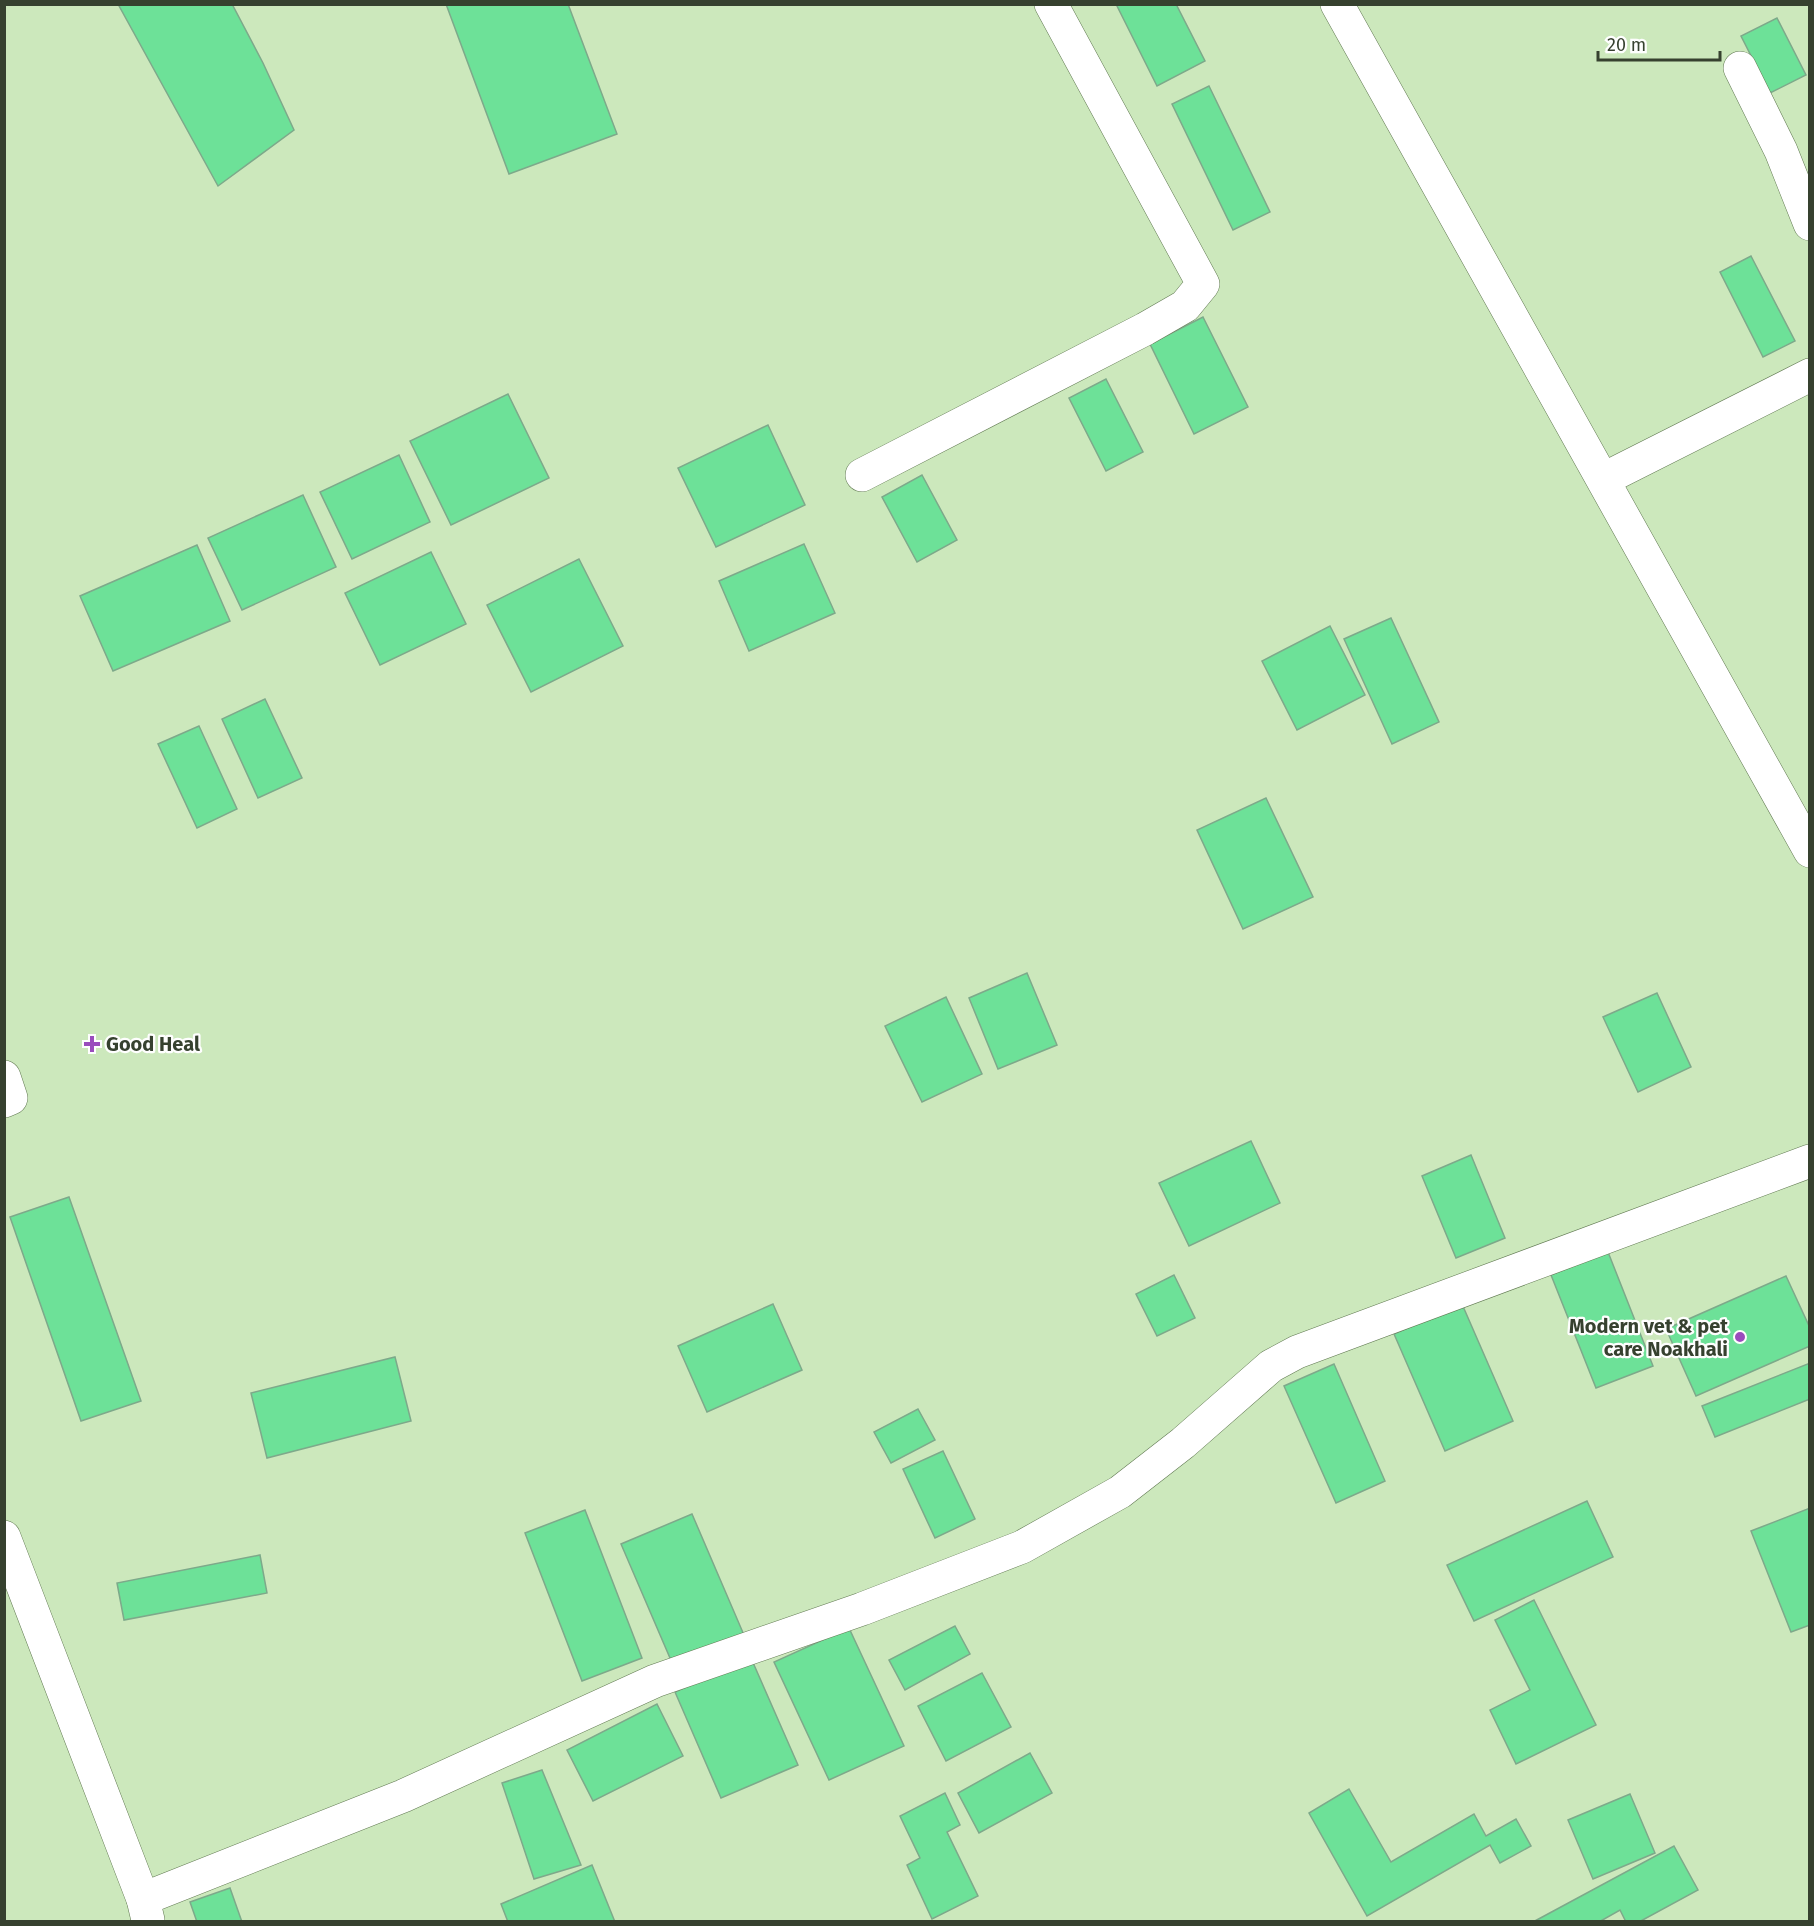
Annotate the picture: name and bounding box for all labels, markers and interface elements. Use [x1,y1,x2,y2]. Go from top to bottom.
scale bar [1598,24,1720,62]
text: 20 m [1607,34,1646,56]
place label: Good Heal [106,1032,200,1056]
marker: Good Heal [83,1035,101,1053]
place label: Modern vet & pet care Noakhali [1569,1314,1728,1361]
marker: Modern vet & pet care Noakhali [1733,1330,1747,1344]

